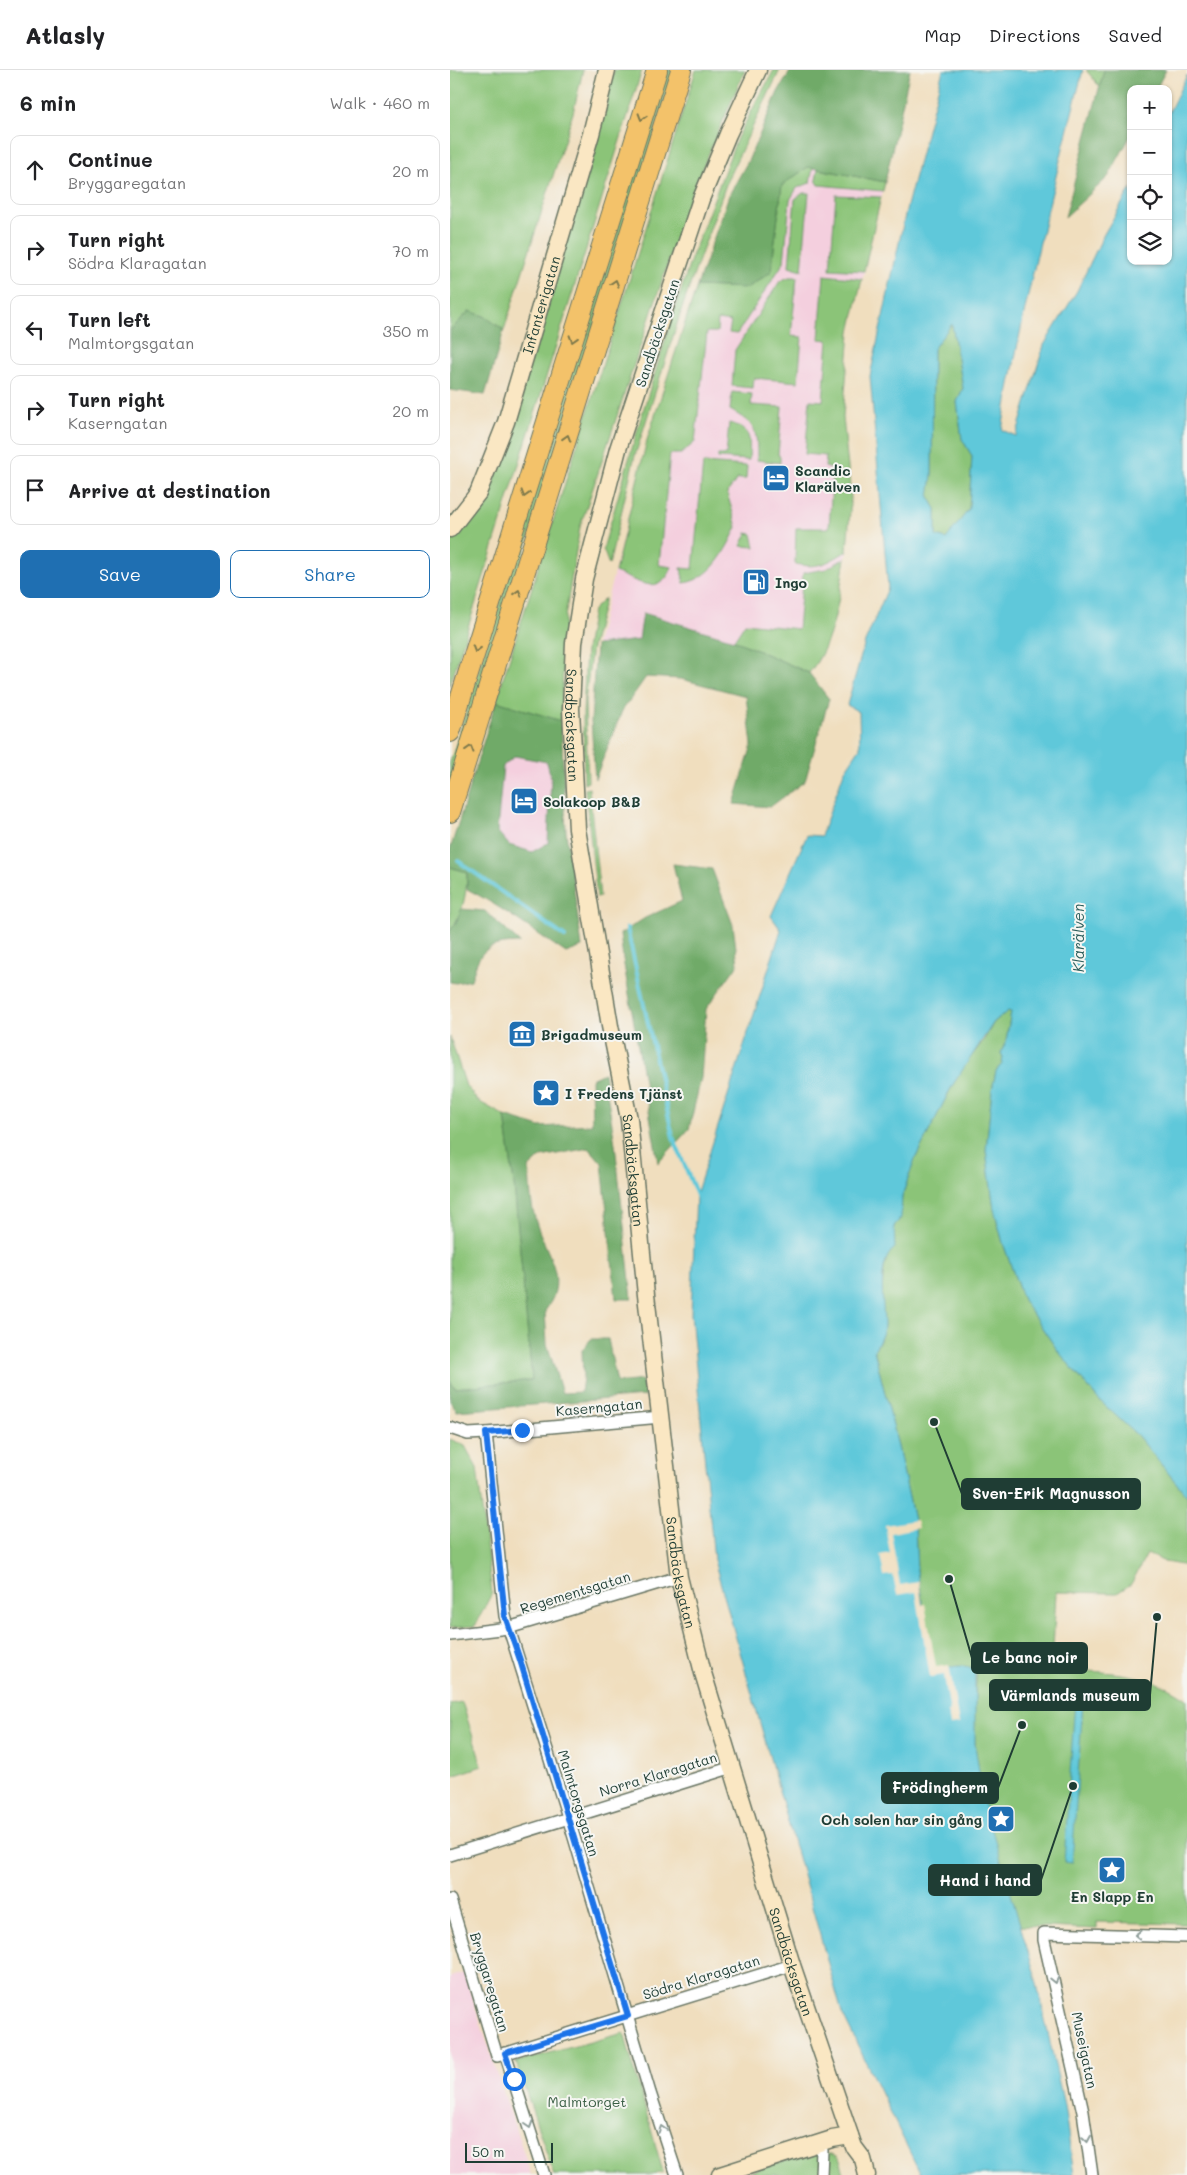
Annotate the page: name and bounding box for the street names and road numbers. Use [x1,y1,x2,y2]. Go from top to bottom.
street label: Infanterigatan [517,254,564,356]
street label: Sandbäcksgatan [631,276,683,390]
street label: Sandbäcksgatan [561,668,584,782]
street label: Sandbäcksgatan [619,1112,649,1227]
street label: Kaserngatan [555,1394,643,1420]
street label: Sandbäcksgatan [663,1516,701,1630]
street label: Regementsgatan [517,1566,633,1618]
street label: Malmtorgsgatan [554,1747,604,1859]
street label: Norra Klaragatan [597,1747,719,1801]
street label: Sandbäcksgatan [765,1905,818,2018]
street label: Bryggaregatan [466,1930,514,2034]
street label: Södra Klaragatan [640,1950,762,2004]
street label: Museigatan [1068,2010,1102,2090]

